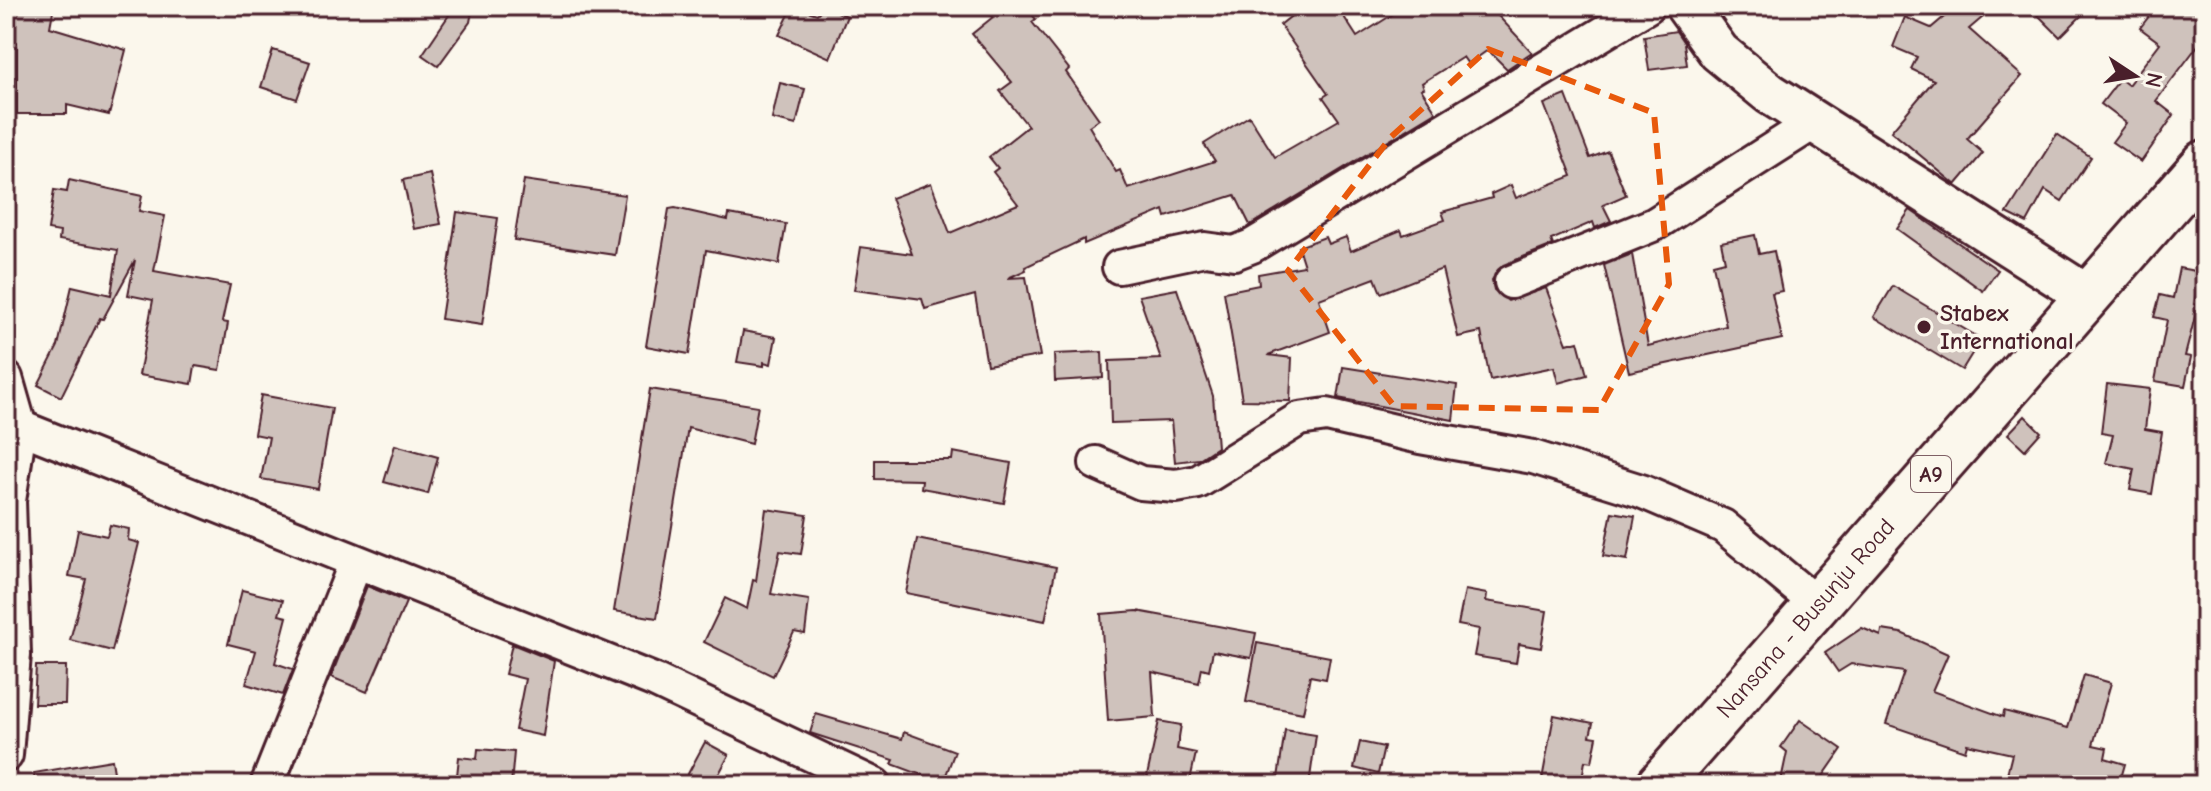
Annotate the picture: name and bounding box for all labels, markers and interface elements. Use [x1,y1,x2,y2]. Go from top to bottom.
north arrow [2095,36,2175,116]
text: N [2139,70,2168,90]
place label: Stabex International [1940,299,2074,355]
marker: Stabex International [1915,318,1933,336]
road number: A9 [1911,456,1951,492]
street label: Nansana - Busunju Road [1711,513,1900,723]

